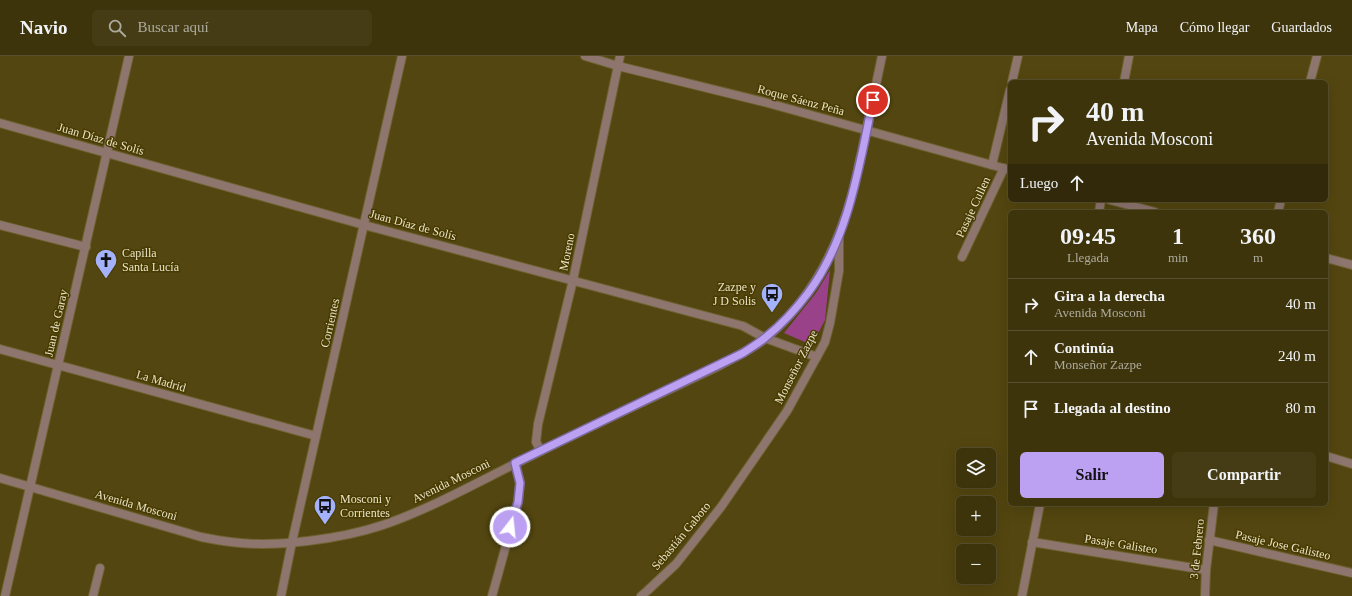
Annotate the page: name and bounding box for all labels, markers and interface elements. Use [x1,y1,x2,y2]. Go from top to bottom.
search box [92,10,372,46]
text: Navio [20,17,68,38]
icon: search [106,17,128,39]
text: Buscar aquí [138,19,209,35]
text: Mapa [1126,20,1158,35]
text: Cómo llegar [1180,20,1249,35]
text: Guardados [1271,20,1332,35]
street label: Roque Sáenz Peña [756,82,847,118]
pin [856,83,890,117]
icon: arrive [862,89,884,111]
icon: right [1020,96,1072,148]
text: 40 m [1086,96,1144,127]
street label: Juan Díaz de Solís [56,120,146,158]
text: Avenida Mosconi [1086,129,1213,149]
icon: ahead [1066,172,1088,194]
street label: Pasaje Cullen [953,174,993,240]
text: Luego [1020,175,1058,191]
street label: Juan Díaz de Solís [368,207,458,243]
text: 09:45 [1060,223,1116,249]
text: 1 [1172,223,1184,249]
text: 360 [1240,223,1276,249]
street label: Moreno [556,232,578,272]
place label: Capilla Santa Lucía [122,246,180,274]
church icon: Capilla Santa Lucía [93,247,119,280]
text: Llegada [1067,250,1109,265]
text: min [1168,250,1188,265]
text: m [1253,250,1263,265]
place label: Zazpe y J D Solis [713,280,756,308]
bus stop icon: Zazpe y J D Solis [759,281,785,314]
street label: Juan de Garay [41,288,71,358]
text: Gira a la derecha [1054,288,1165,304]
icon: right [1020,294,1042,316]
text: 40 m [1286,296,1316,312]
street label: Corrientes [318,297,343,349]
text: Avenida Mosconi [1054,305,1146,320]
street label: Monseñor Zazpe [771,328,821,406]
text: Continúa [1054,340,1114,356]
icon: ahead [1020,346,1042,368]
text: 240 m [1278,348,1316,364]
text: Monseñor Zazpe [1054,357,1142,372]
street label: La Madrid [135,367,187,395]
icon: arrive [1020,398,1042,420]
text: Llegada al destino [1054,400,1171,416]
text: 80 m [1286,400,1316,416]
map controls [956,448,996,584]
button: layers [956,448,996,488]
button: Salir [1020,452,1164,498]
button: Compartir [1172,452,1316,498]
street label: Avenida Mosconi [410,456,493,506]
street label: Avenida Mosconi [93,487,179,524]
place label: Mosconi y Corrientes [340,492,391,520]
bus stop icon: Mosconi y Corrientes [312,493,338,526]
button: + [956,496,996,536]
street label: Sebastián Gaboto [649,499,713,573]
position arrow [489,506,531,548]
street label: 3 de Febrero [1187,518,1207,580]
street label: Pasaje Jose Galisteo [1234,527,1332,563]
street label: Pasaje Galisteo [1084,531,1158,557]
button: − [956,544,996,584]

